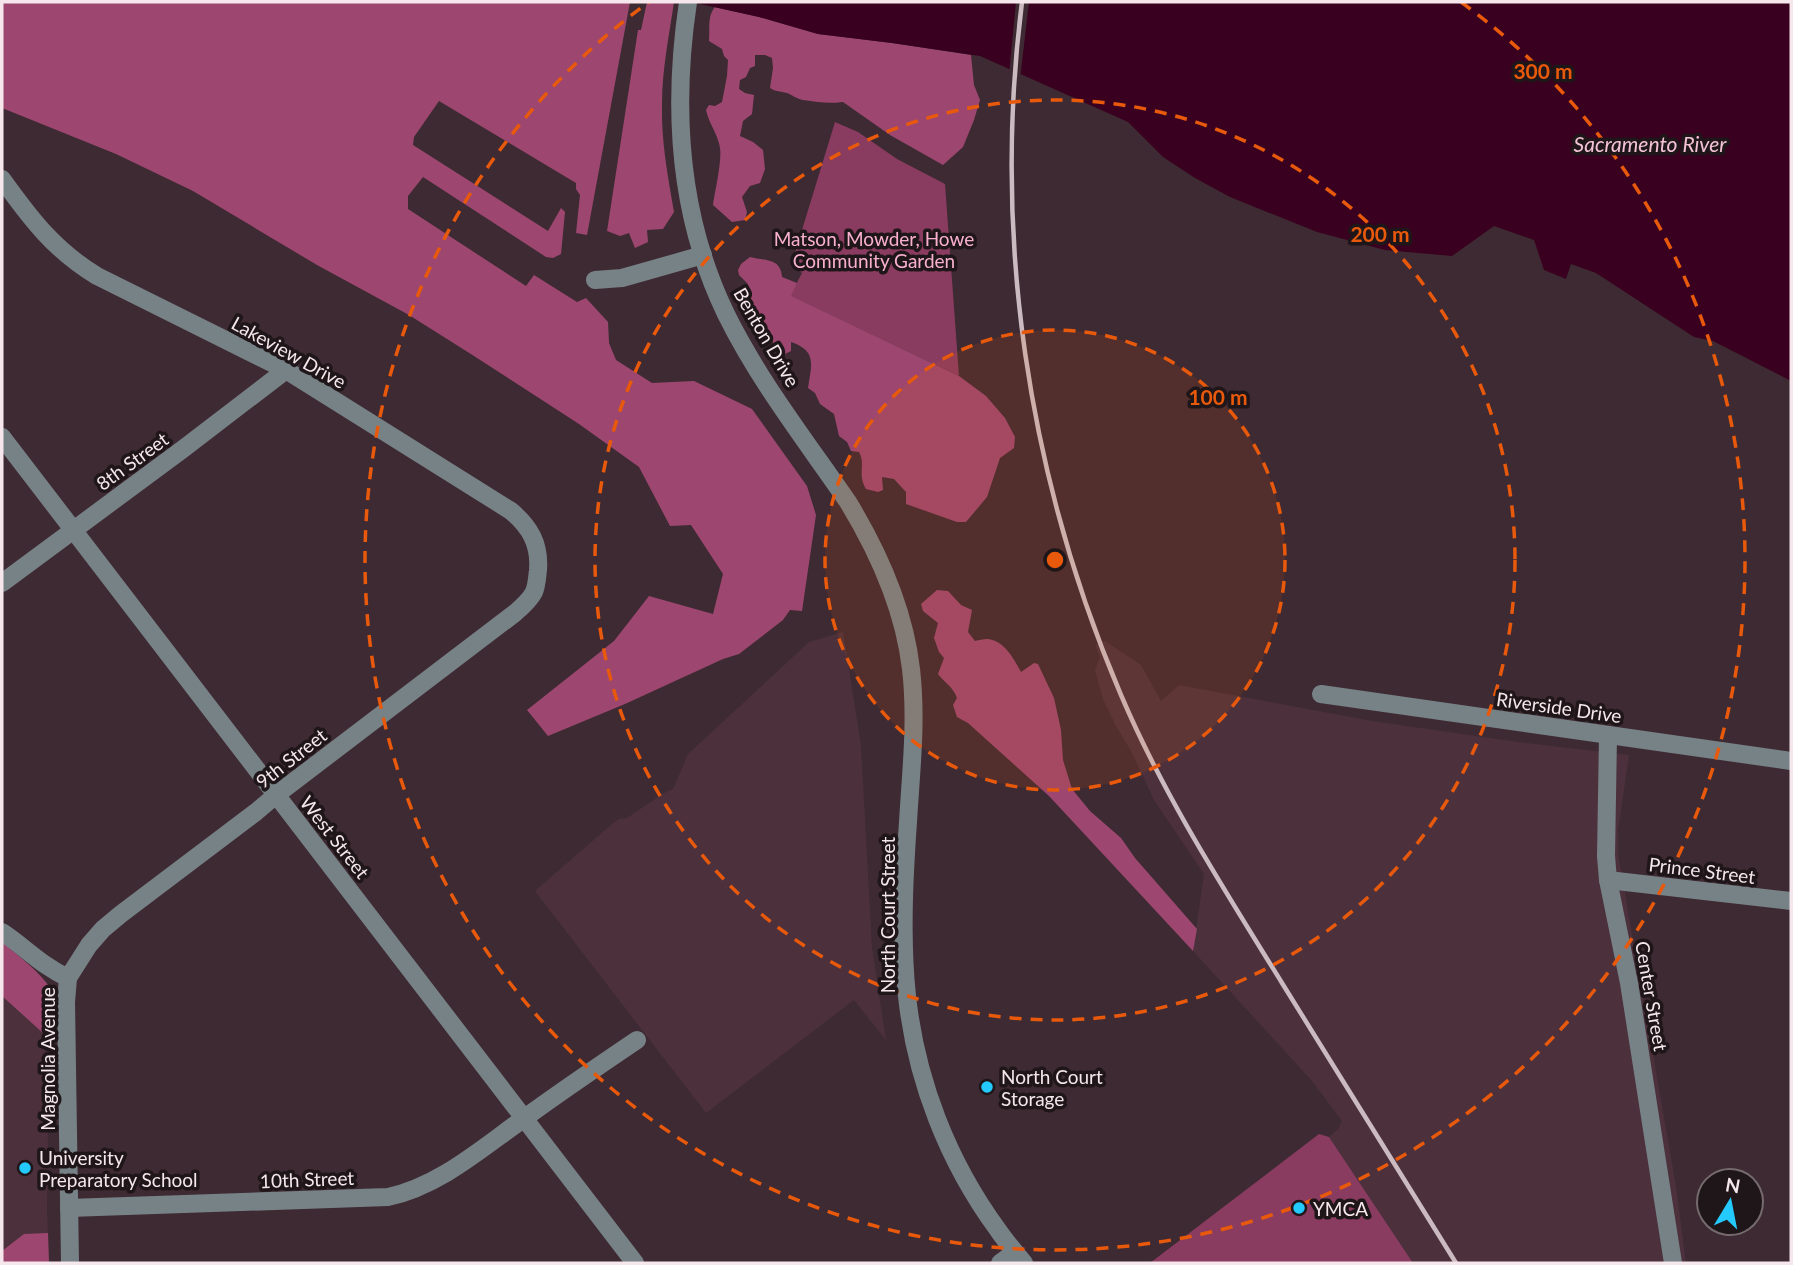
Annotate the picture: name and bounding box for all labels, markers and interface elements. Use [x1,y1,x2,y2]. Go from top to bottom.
text: 300 m [1513,58,1573,83]
water label: Sacramento River [1574,131,1727,156]
text: 200 m [1350,221,1410,246]
park label: Matson, Mowder, Howe Community Garden [774,227,974,272]
street label: Benton Drive [729,283,805,391]
street label: Lakeview Drive [228,311,350,393]
text: 100 m [1188,384,1248,409]
street label: 8th Street [92,427,173,495]
centre of rings [1043,548,1067,572]
street label: Riverside Drive [1495,687,1623,727]
street label: 9th Street [251,723,331,793]
street label: West Street [296,791,375,883]
street label: North Court Street [876,836,899,993]
street label: Prince Street [1647,852,1757,888]
street label: Center Street [1631,939,1673,1053]
street label: Magnolia Avenue [36,987,59,1131]
place label: North Court Storage [1001,1065,1103,1110]
marker: North Court Storage [979,1079,995,1095]
place label: University Preparatory School [39,1146,198,1191]
marker: University Preparatory School [17,1160,33,1176]
street label: 10th Street [259,1166,355,1192]
north arrow [1695,1167,1765,1237]
text: N [1724,1172,1742,1197]
place label: YMCA [1313,1197,1368,1220]
marker: YMCA [1291,1200,1307,1216]

